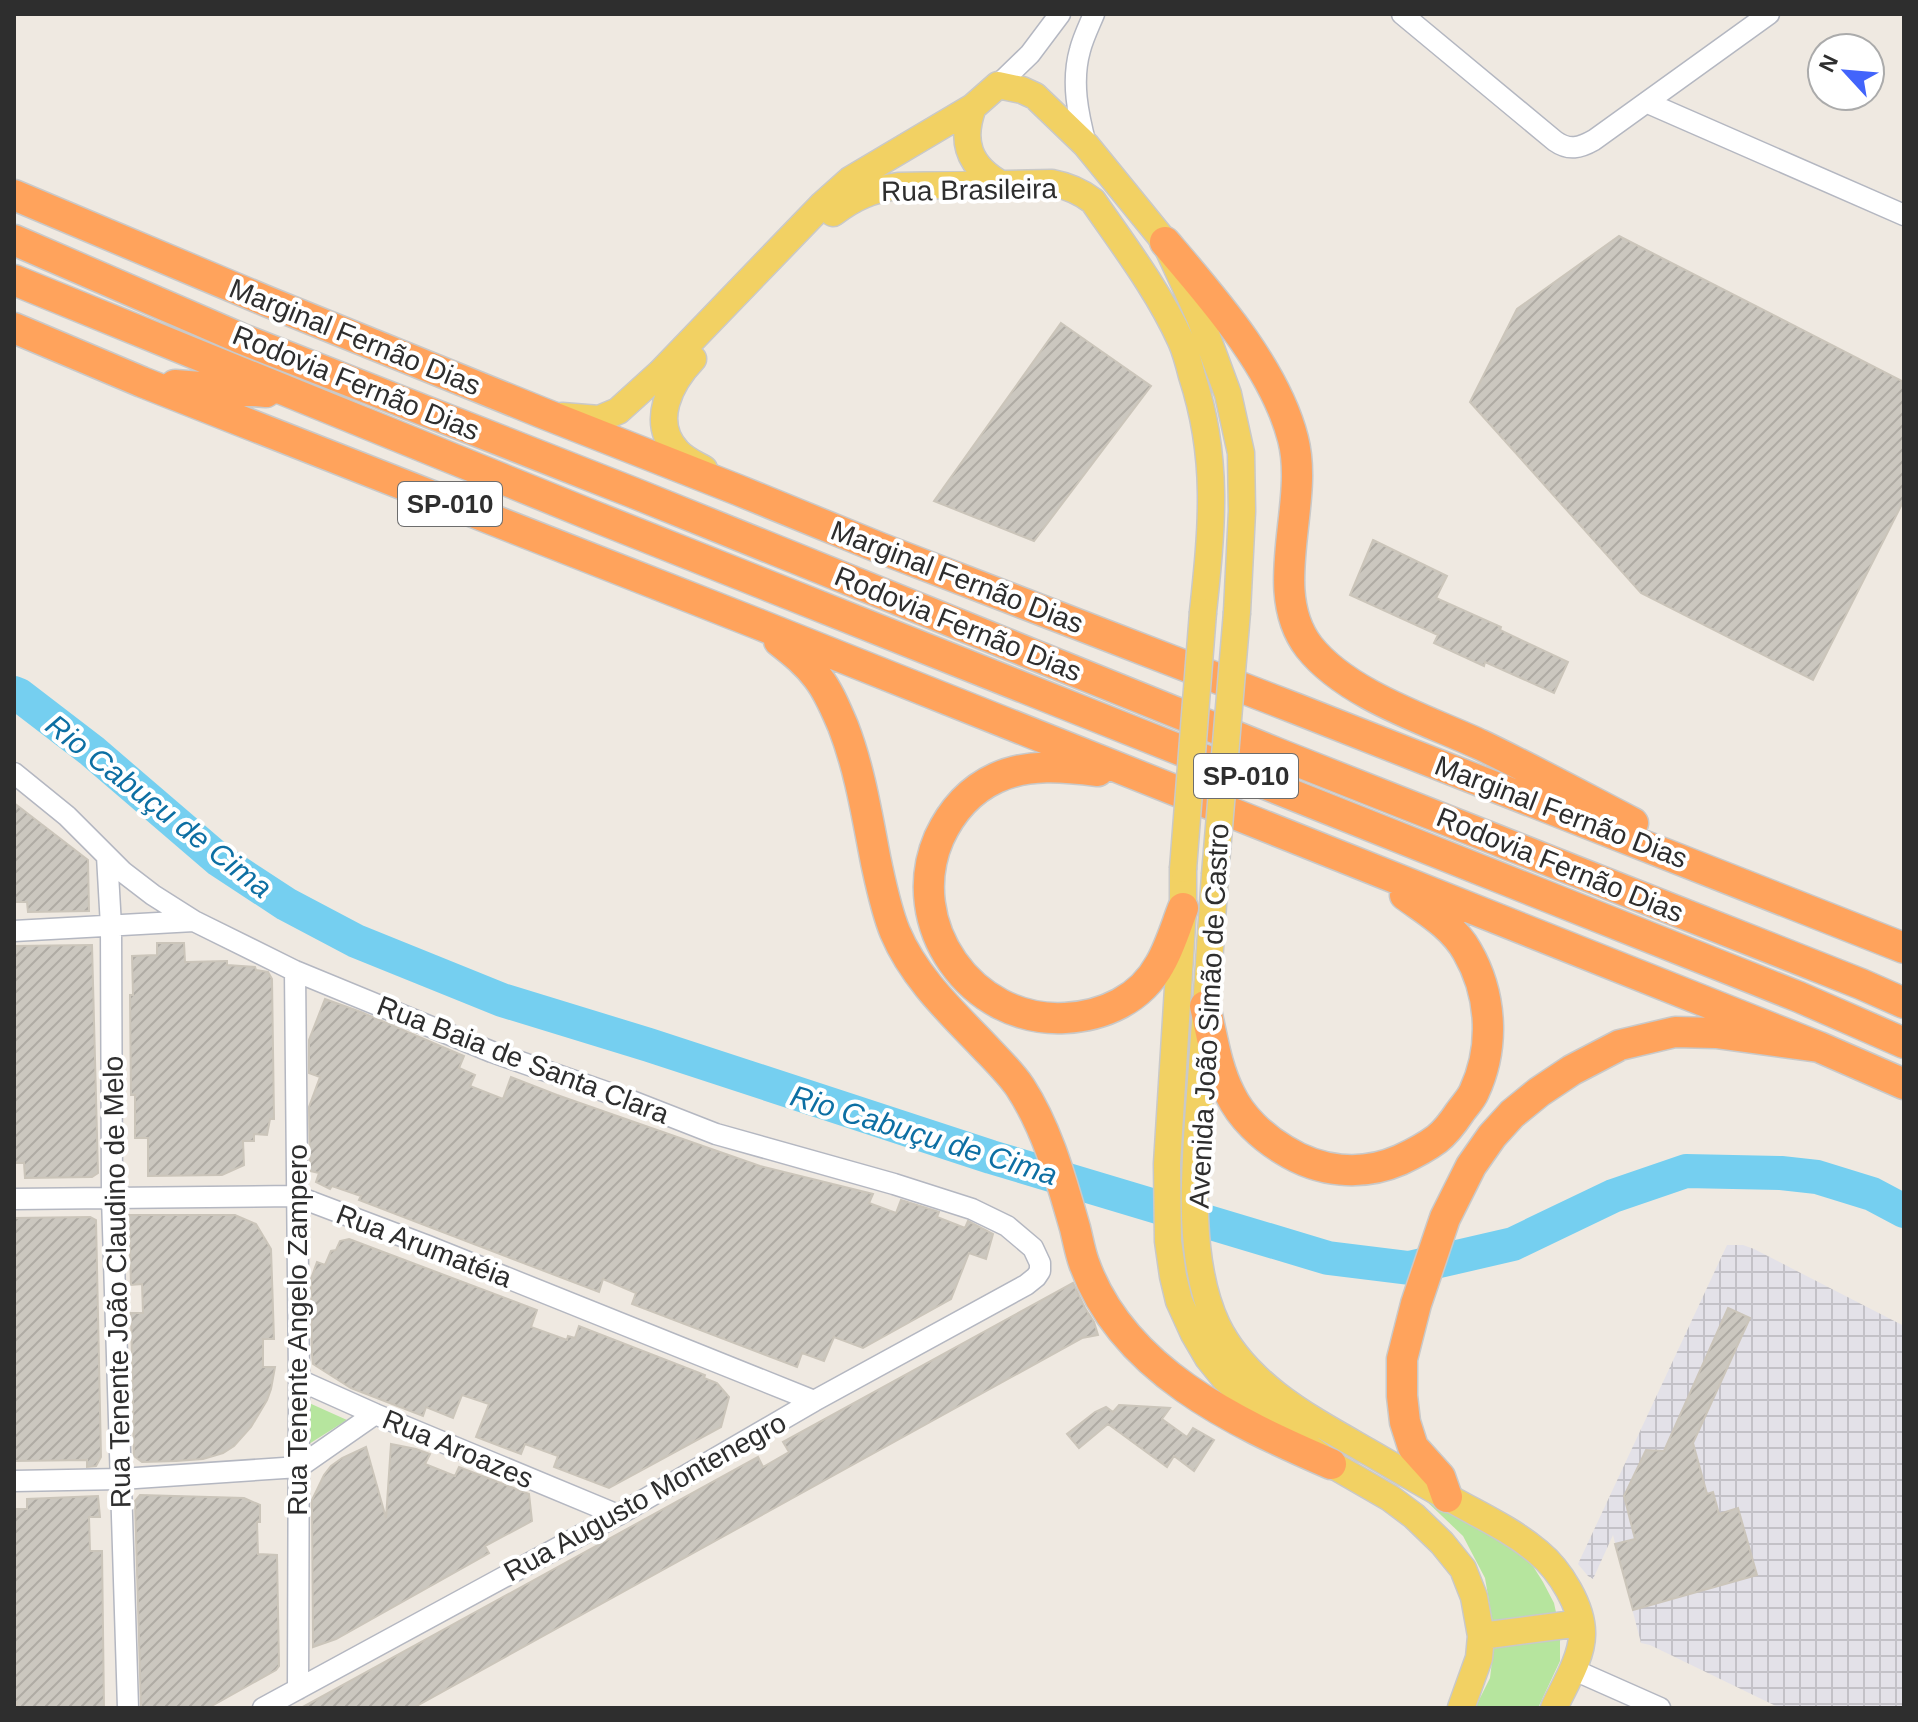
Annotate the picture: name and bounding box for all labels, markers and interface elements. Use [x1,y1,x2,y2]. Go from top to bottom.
north arrow [1806,32,1886,112]
text: N [1814,51,1843,76]
street label: Rua Brasileira [881,173,1058,207]
street label: Marginal Fernão Dias [225,272,485,402]
street label: Rodovia Fernão Dias [228,319,484,447]
road number: SP-010 [398,482,502,526]
street label: Marginal Fernão Dias [826,515,1088,639]
street label: Rodovia Fernão Dias [830,560,1086,688]
water label: Rio Cabuçu de Cima [40,708,278,904]
street label: Marginal Fernão Dias [1430,750,1692,874]
road number: SP-010 [1194,754,1298,798]
street label: Rodovia Fernão Dias [1432,801,1688,929]
street label: Avenida João Simão de Castro [1183,823,1235,1209]
street label: Rua Baia de Santa Clara [373,990,674,1130]
street label: Rua Tenente João Claudino de Melo [98,1056,136,1508]
water label: Rio Cabuçu de Cima [787,1079,1061,1191]
street label: Rua Tenente Angelo Zampero [282,1144,313,1516]
street label: Rua Arumatéia [332,1198,516,1294]
street label: Rua Aroazes [378,1403,538,1495]
street label: Rua Augusto Montenegro [499,1406,791,1588]

